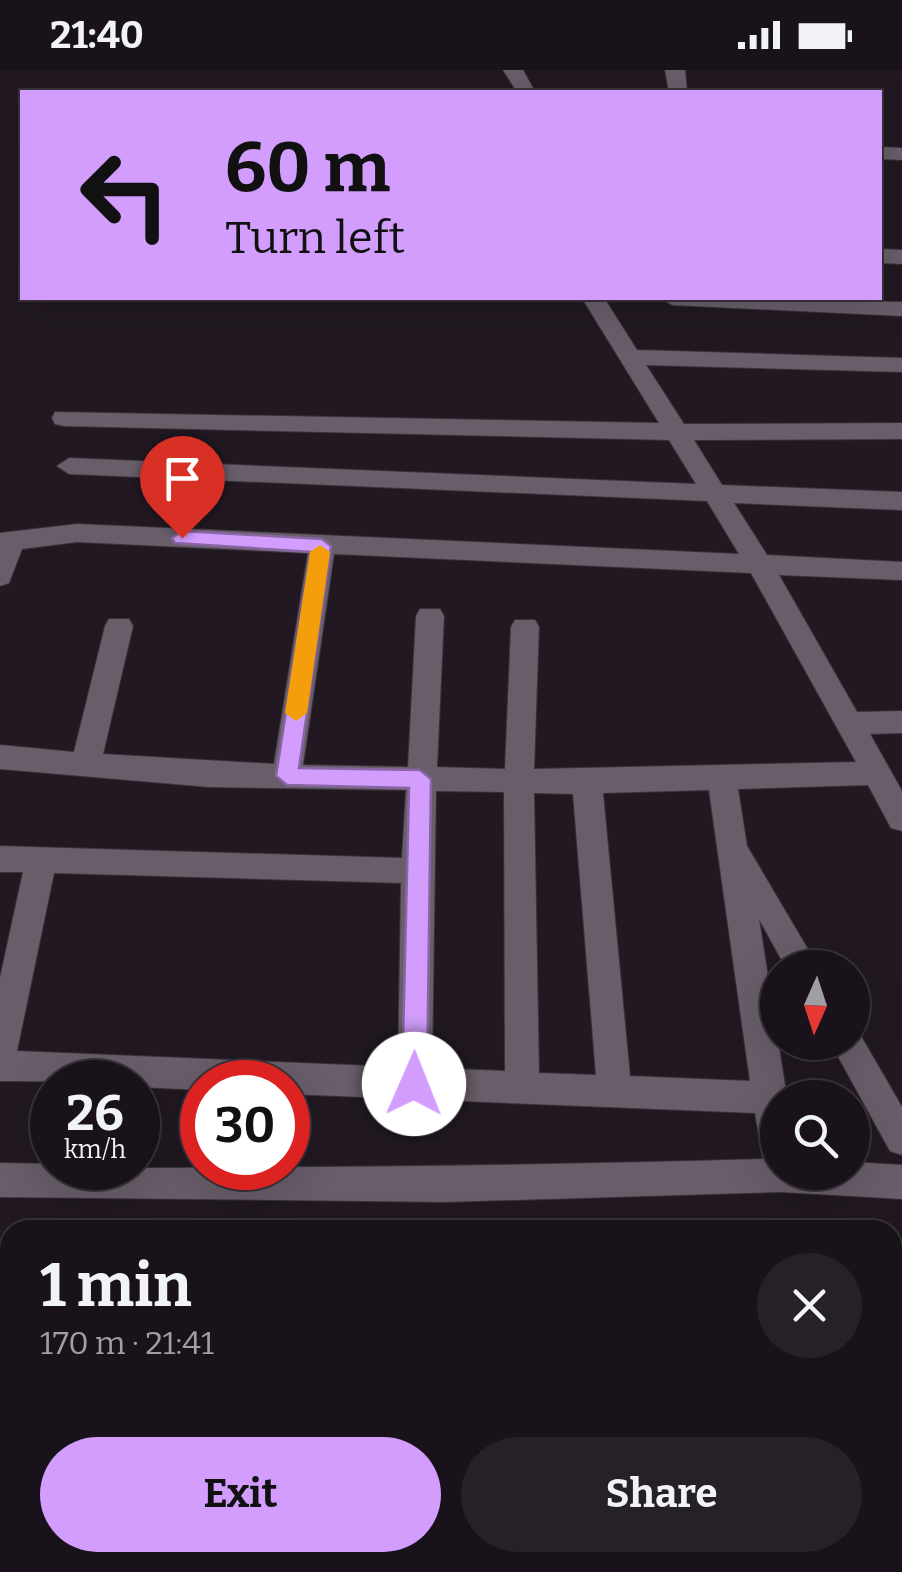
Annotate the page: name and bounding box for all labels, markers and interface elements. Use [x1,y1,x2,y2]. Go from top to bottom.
text: 21:40 [50,12,144,58]
text: 60 m [225,126,390,210]
icon: left [60,130,190,260]
text: Turn left [225,211,405,265]
pin [140,436,225,539]
icon: arrive [155,451,210,506]
north arrow [760,950,870,1060]
map controls [760,950,870,1190]
position arrow [362,1032,466,1136]
speed limit sign: 30 [180,1060,310,1190]
button: search [760,1080,870,1190]
text: 26 [66,1083,124,1143]
text: km/h [64,1135,126,1165]
text: 1 min [40,1250,192,1322]
button: close [757,1253,862,1358]
text: 170 m · 21:41 [40,1324,214,1362]
button: Exit [40,1437,441,1552]
button: Share [461,1437,862,1552]

